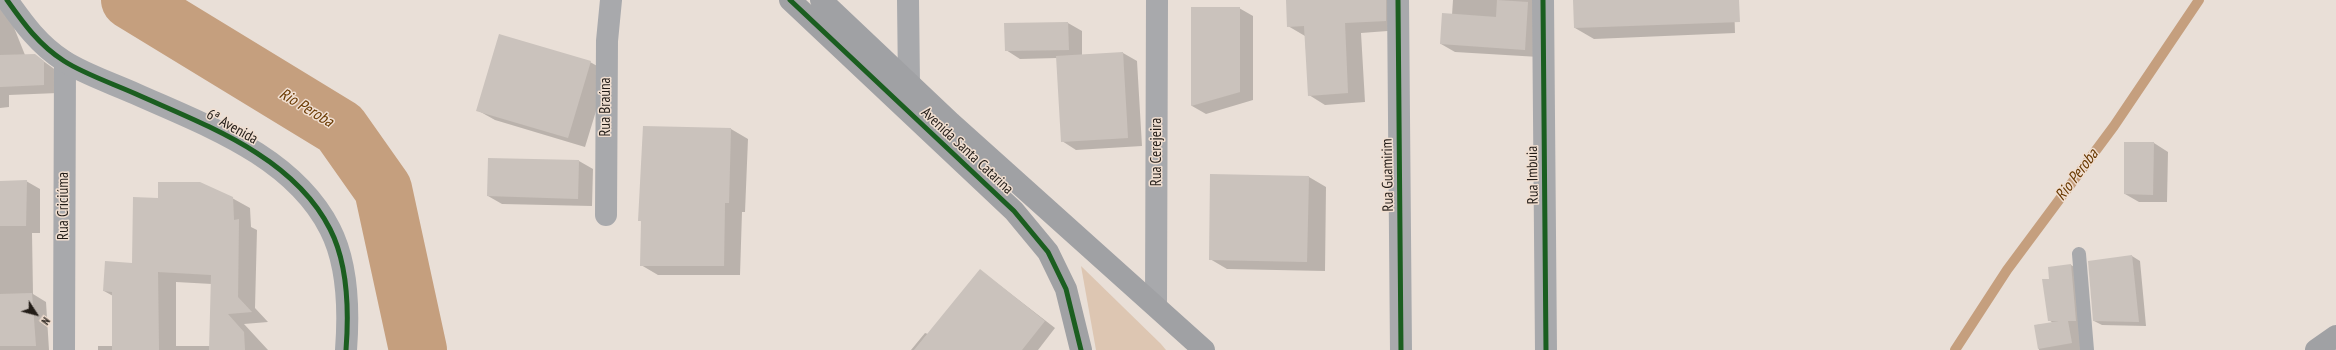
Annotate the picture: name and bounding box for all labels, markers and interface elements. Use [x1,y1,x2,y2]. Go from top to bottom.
street label: Rua Braúna [597,77,615,137]
water label: Rio Peroba [276,84,336,132]
street label: Avenida Santa Catarina [917,104,1017,198]
street label: 6ª Avenida [203,106,261,148]
street label: Rua Cerejeira [1148,118,1166,186]
street label: Rua Guamirim [1378,138,1398,212]
water label: Rio Peroba [2051,145,2103,205]
street label: Rua Imbuia [1523,146,1543,204]
street label: Rua Criciúma [55,172,73,240]
north arrow [16,294,56,334]
text: N [38,315,53,328]

